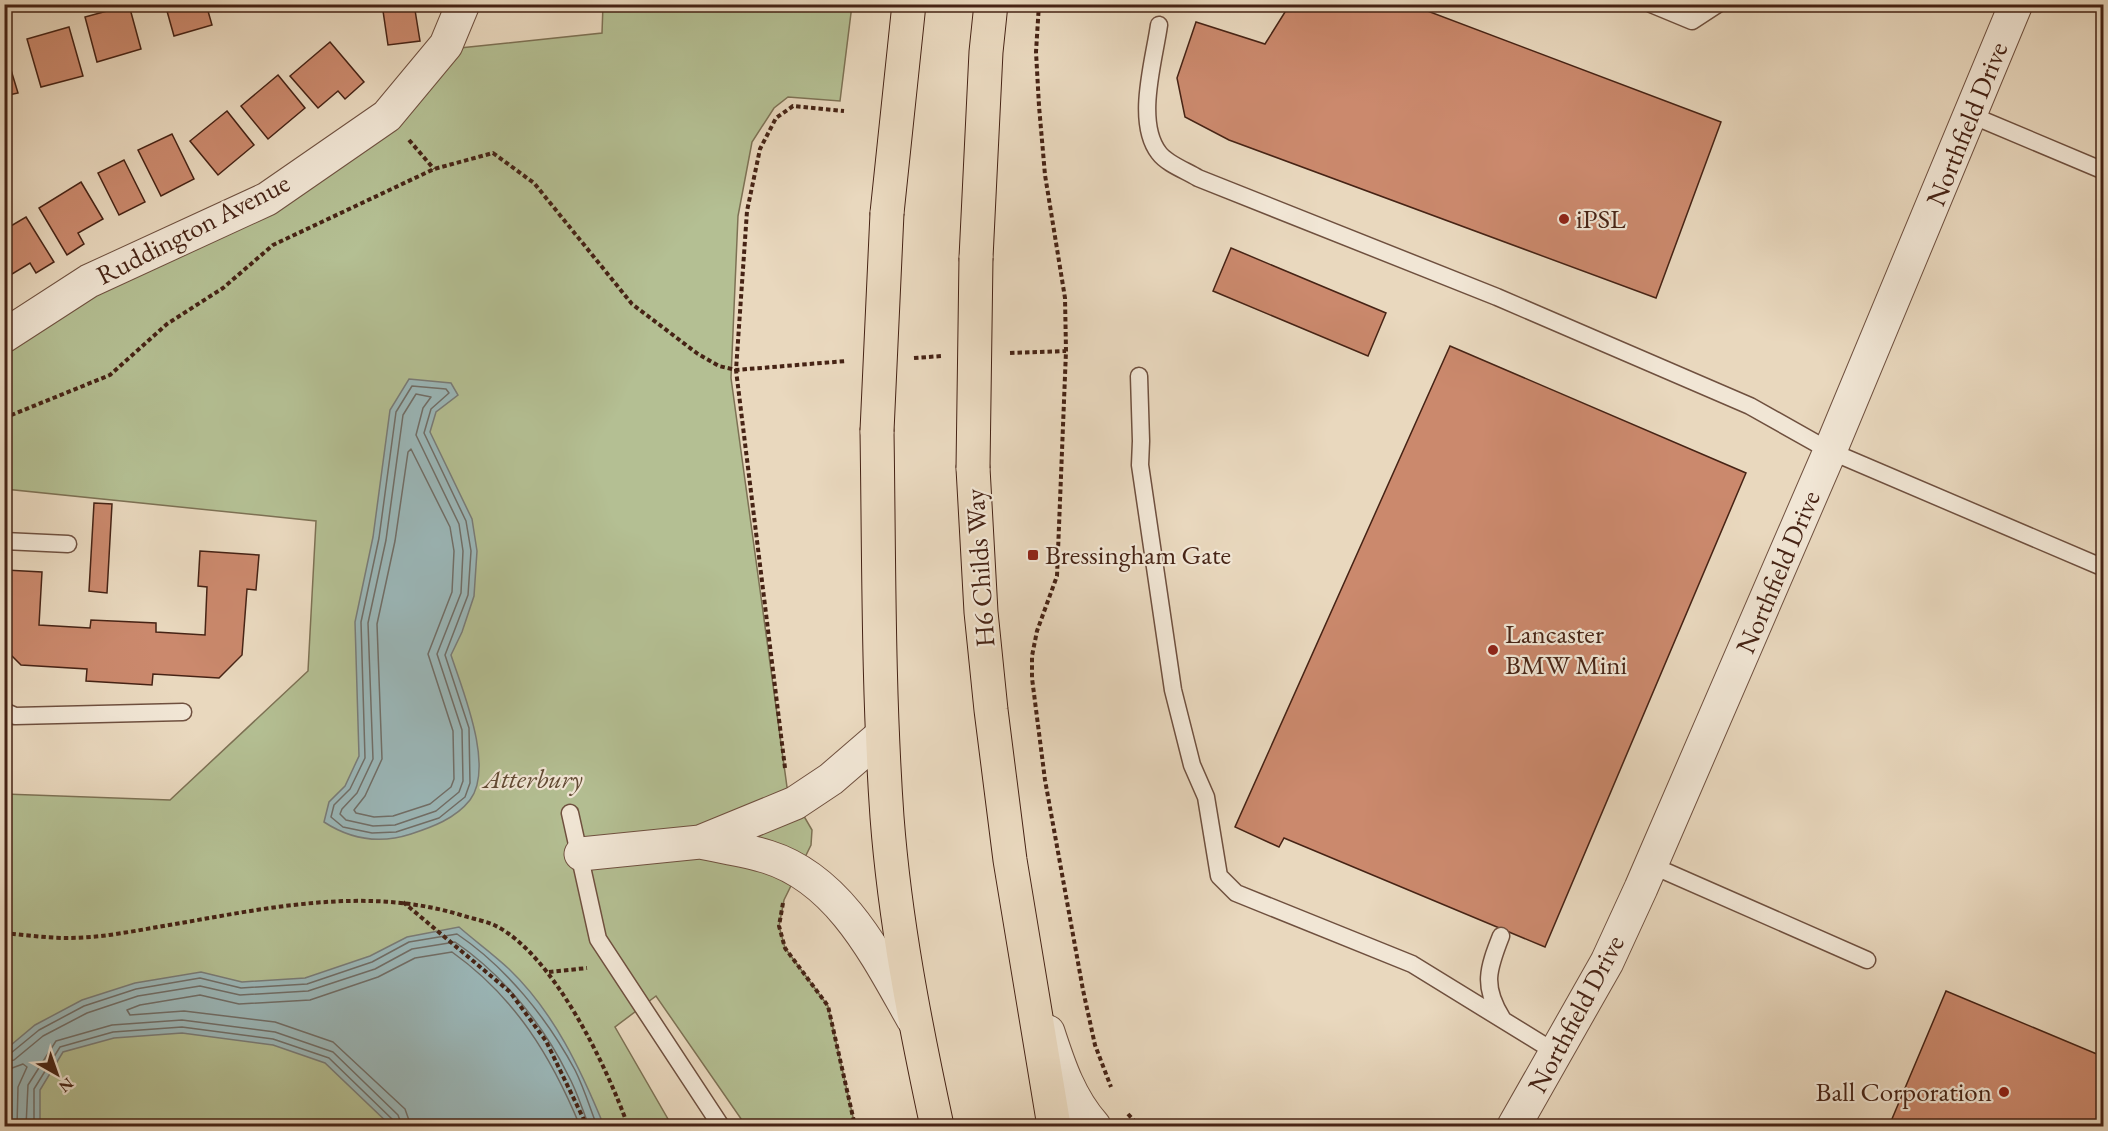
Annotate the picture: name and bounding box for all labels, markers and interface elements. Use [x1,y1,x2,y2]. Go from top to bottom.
street label: Northfield Drive [1918,37,2015,211]
street label: Ruddington Avenue [90,165,295,292]
place label: iPSL [1576,201,1626,236]
marker: iPSL [1557,212,1571,226]
street label: Northfield Drive [1727,485,1828,659]
street label: H6 Childs Way [957,488,1002,648]
place label: Bressingham Gate [1045,537,1231,572]
marker: Bressingham Gate [1026,548,1040,562]
place label: Lancaster BMW Mini [1505,616,1628,682]
marker: Lancaster BMW Mini [1486,643,1500,657]
park label: Atterbury [481,761,583,796]
street label: Northfield Drive [1519,929,1632,1099]
north arrow [27,1044,87,1104]
text: N [55,1073,78,1097]
place label: Ball Corporation [1816,1074,1992,1109]
marker: Ball Corporation [1997,1085,2011,1099]

